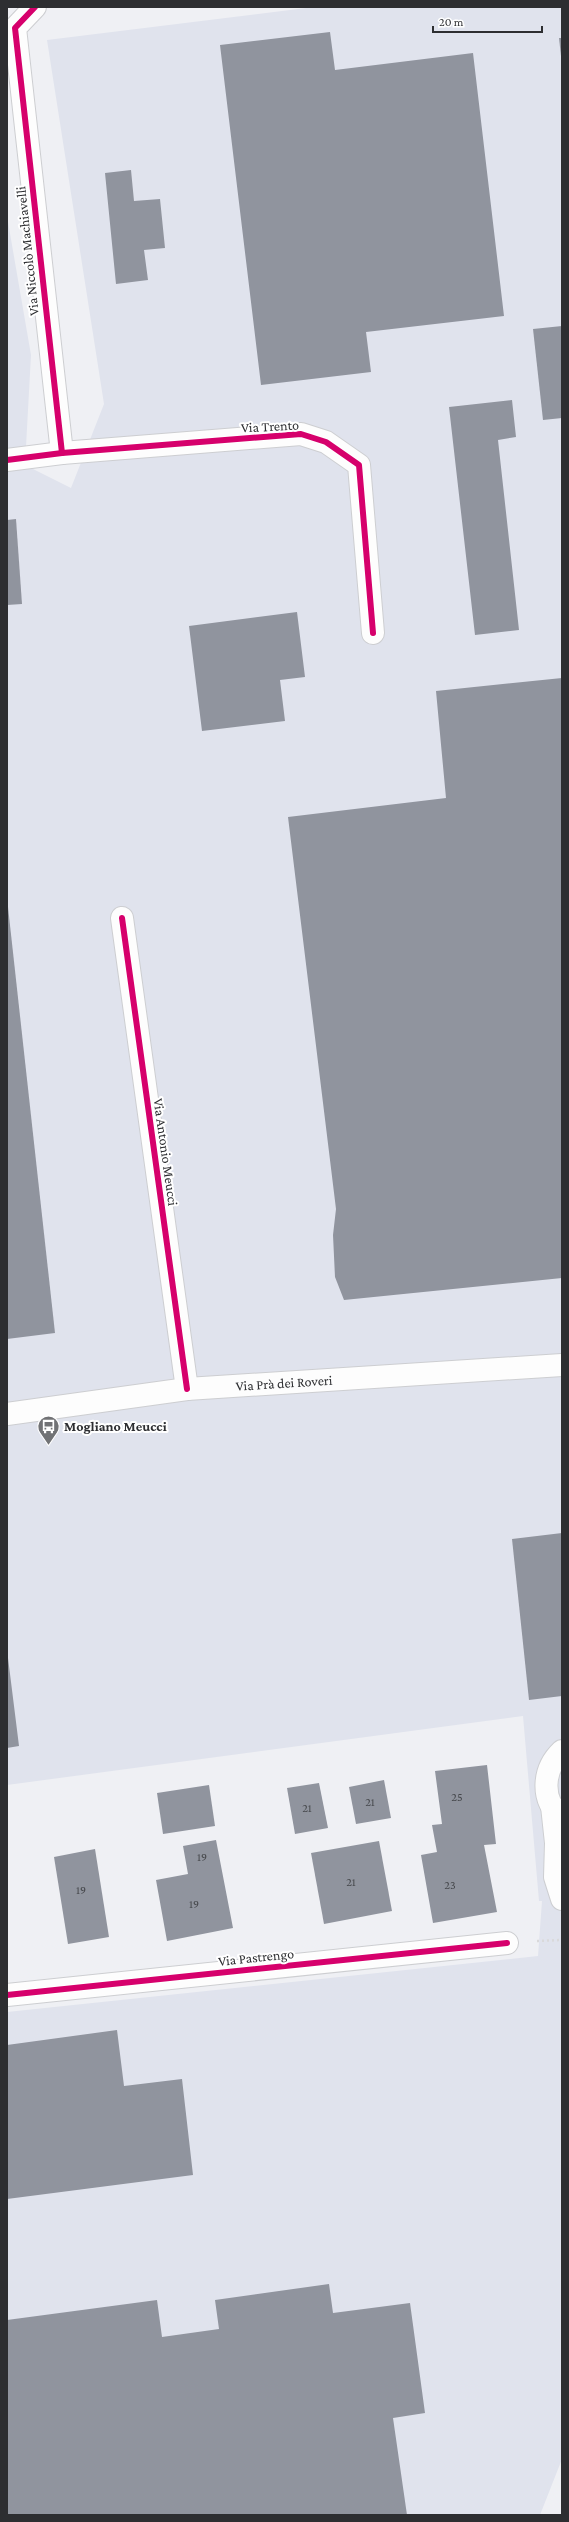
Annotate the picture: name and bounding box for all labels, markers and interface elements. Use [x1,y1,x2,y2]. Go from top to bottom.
scale bar [433,8,542,34]
text: 20 m [439,15,464,29]
street label: Via Niccolò Machiavelli [12,185,42,317]
street label: Via Trento [241,416,299,436]
street label: Via Antonio Meucci [151,1097,182,1207]
street label: Via Prà dei Roveri [235,1372,333,1394]
bus stop icon: Mogliano Meucci [35,1413,61,1446]
place label: Mogliano Meucci [64,1418,167,1434]
house number: 25 [451,1790,463,1804]
house number: 21 [365,1795,375,1809]
house number: 21 [302,1801,312,1815]
house number: 19 [197,1850,207,1864]
house number: 21 [346,1875,356,1889]
house number: 23 [444,1878,456,1892]
house number: 19 [76,1883,86,1897]
house number: 19 [189,1897,199,1911]
street label: Via Pastrengo [217,1945,295,1969]

